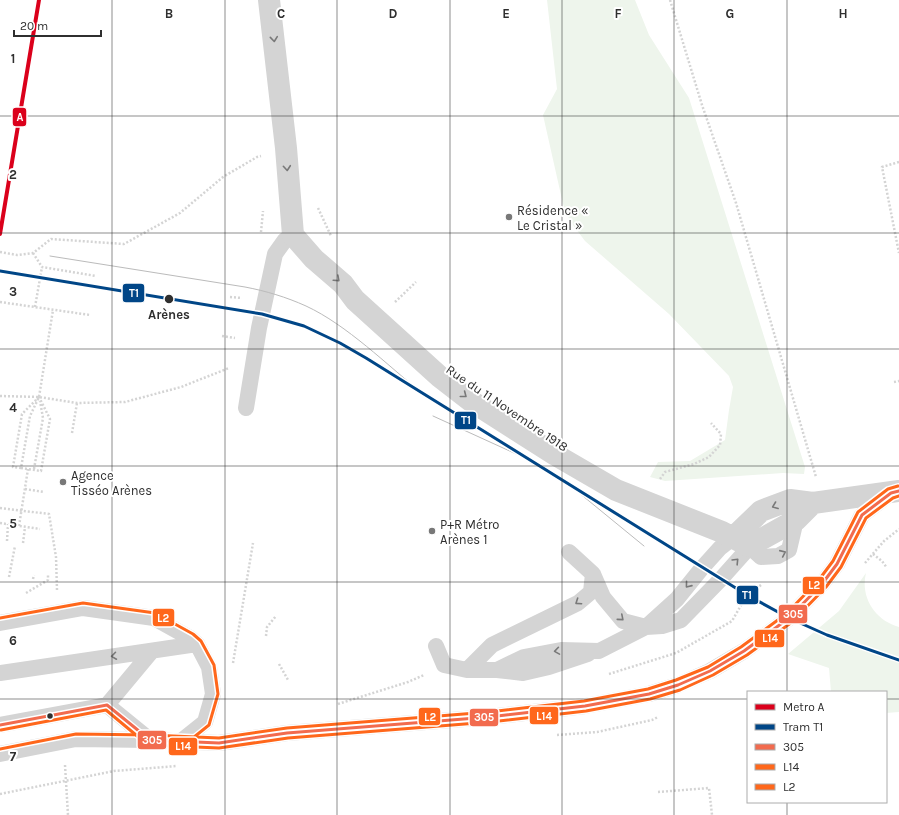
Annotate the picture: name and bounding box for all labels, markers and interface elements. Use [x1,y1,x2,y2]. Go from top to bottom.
text: B [165,6,173,21]
text: C [277,6,285,21]
text: D [389,6,398,21]
text: E [502,6,510,21]
text: F [614,6,622,21]
text: G [726,6,734,21]
text: H [838,6,848,21]
scale bar [14,12,101,38]
text: 20 m [20,19,48,33]
one-way arrow [269,36,278,42]
text: 1 [11,51,15,66]
line badge: A [12,107,27,127]
text: A [17,111,24,124]
one-way arrow [283,165,292,171]
text: 2 [9,167,17,182]
place label: Résidence « Le Cristal » [517,203,588,233]
marker: Résidence « Le Cristal » [504,212,514,222]
one-way arrow [333,275,340,282]
line badge: T1 [122,283,145,303]
text: 3 [9,284,17,299]
text: T1 [129,287,139,300]
marker: Arènes [163,293,175,305]
place label: Arènes [148,307,190,322]
street label: Rue du 11 Novembre 1918 [443,362,571,454]
one-way arrow [459,391,466,398]
text: 4 [9,400,17,415]
line badge: T1 [454,411,477,430]
text: T1 [461,414,471,427]
place label: Agence Tisséo Arènes [71,468,152,498]
marker: Agence Tisséo Arènes [58,477,68,487]
one-way arrow [771,502,778,510]
text: 5 [9,516,17,531]
place label: P+R Métro Arènes 1 [440,517,499,547]
marker: P+R Métro Arènes 1 [427,526,437,536]
one-way arrow [778,550,786,558]
one-way arrow [731,558,739,566]
line badge: L2 [802,576,825,595]
text: L2 [808,579,820,592]
one-way arrow [685,581,692,588]
line badge: T1 [736,585,759,605]
text: T1 [742,589,752,602]
one-way arrow [575,597,582,605]
line badge: 305 [778,604,808,624]
line badge: L2 [152,608,175,627]
text: 305 [783,608,803,621]
text: L2 [157,612,169,625]
one-way arrow [616,613,624,620]
line badge: L14 [754,629,785,648]
text: L14 [762,632,778,645]
text: 6 [9,633,17,648]
one-way arrow [554,646,560,655]
one-way arrow [111,651,117,660]
legend [747,691,887,803]
text: Metro A [783,700,825,714]
line badge: L14 [529,706,559,725]
line badge: L2 [418,707,441,726]
line badge: 305 [469,708,499,727]
text: L14 [536,710,552,723]
unlabelled marker [45,711,55,721]
text: L2 [424,711,436,724]
text: 305 [474,711,494,724]
text: Tram T1 [783,720,823,734]
line badge: 305 [137,730,167,750]
text: 305 [142,734,162,747]
line badge: L14 [168,737,198,756]
text: L14 [175,740,191,753]
text: 305 [783,740,804,754]
text: 7 [10,749,17,764]
text: L14 [783,760,800,774]
text: L2 [783,780,796,794]

